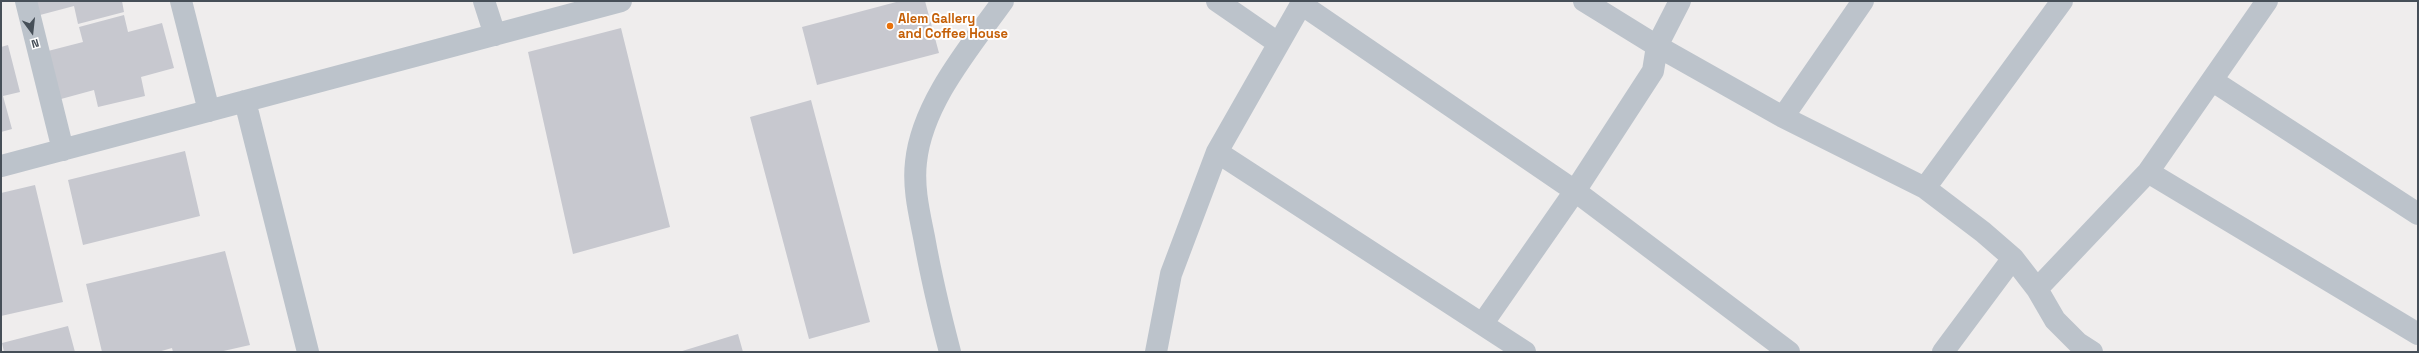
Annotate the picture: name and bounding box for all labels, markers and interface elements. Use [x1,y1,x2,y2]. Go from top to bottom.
place label: Alem Gallery and Coffee House [898,11,1008,42]
north arrow [12,12,52,52]
marker: Alem Gallery and Coffee House [885,21,895,31]
text: N [30,36,40,51]

